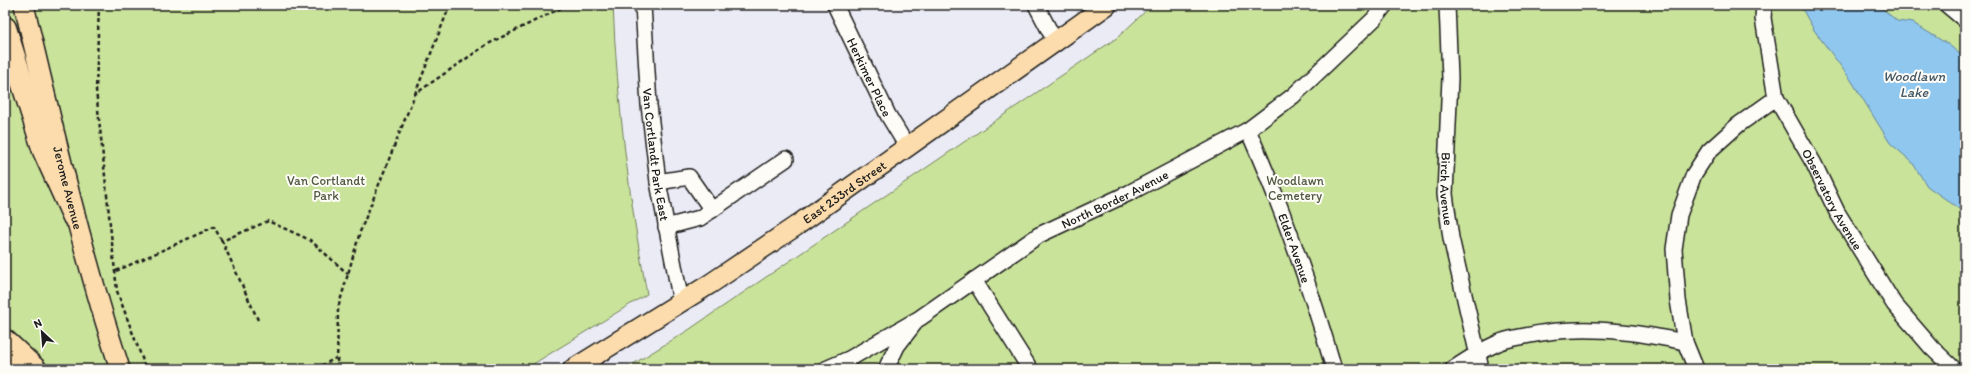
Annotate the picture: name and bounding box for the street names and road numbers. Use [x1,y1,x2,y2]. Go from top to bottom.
street label: Herkimer Place [844,35,895,119]
street label: Van Cortlandt Park East [640,87,673,222]
street label: Jerome Avenue [50,145,86,231]
street label: Observatory Avenue [1799,146,1866,252]
street label: Birch Avenue [1437,152,1457,226]
street label: East 233rd Street [800,157,889,226]
street label: North Border Avenue [1059,166,1171,231]
street label: Elder Avenue [1275,211,1314,285]

